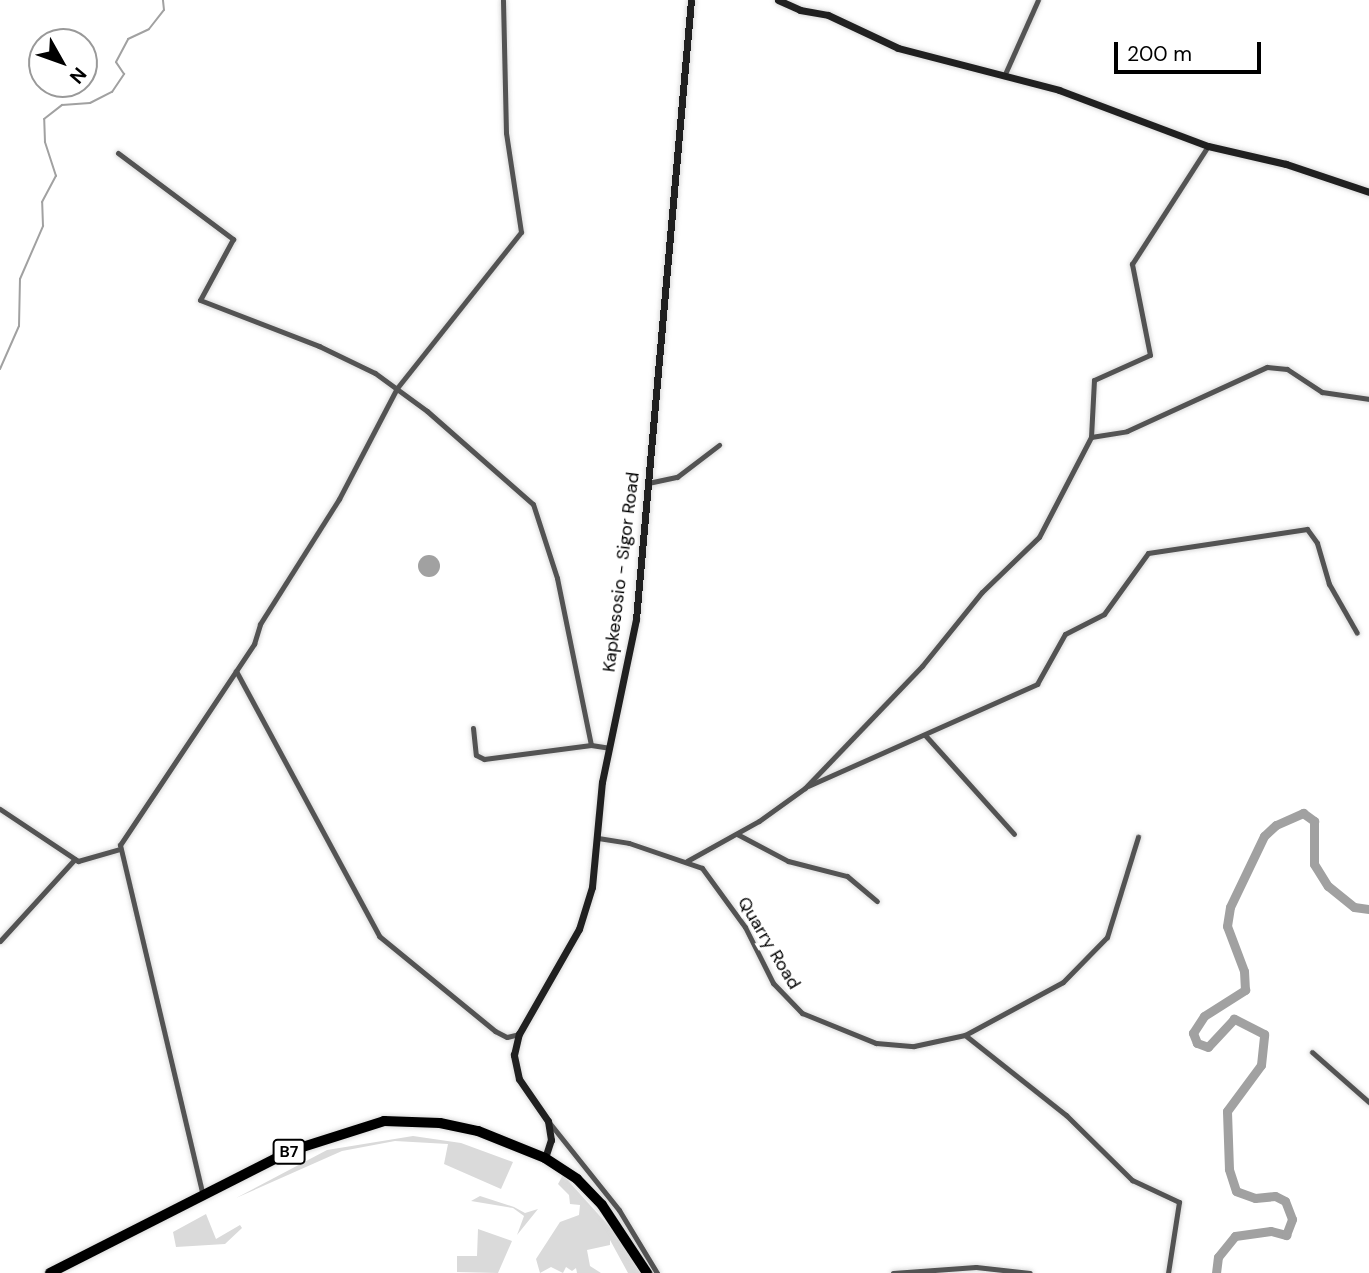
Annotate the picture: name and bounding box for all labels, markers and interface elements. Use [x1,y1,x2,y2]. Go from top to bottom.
north arrow [28,28,98,98]
scale bar [1117,28,1264,72]
text: 200 m [1127,40,1192,68]
text: N [64,62,92,89]
street label: Kapkesosio - Sigor Road [598,471,644,673]
street label: Quarry Road [733,893,805,993]
road number: B7 [272,1140,306,1164]

